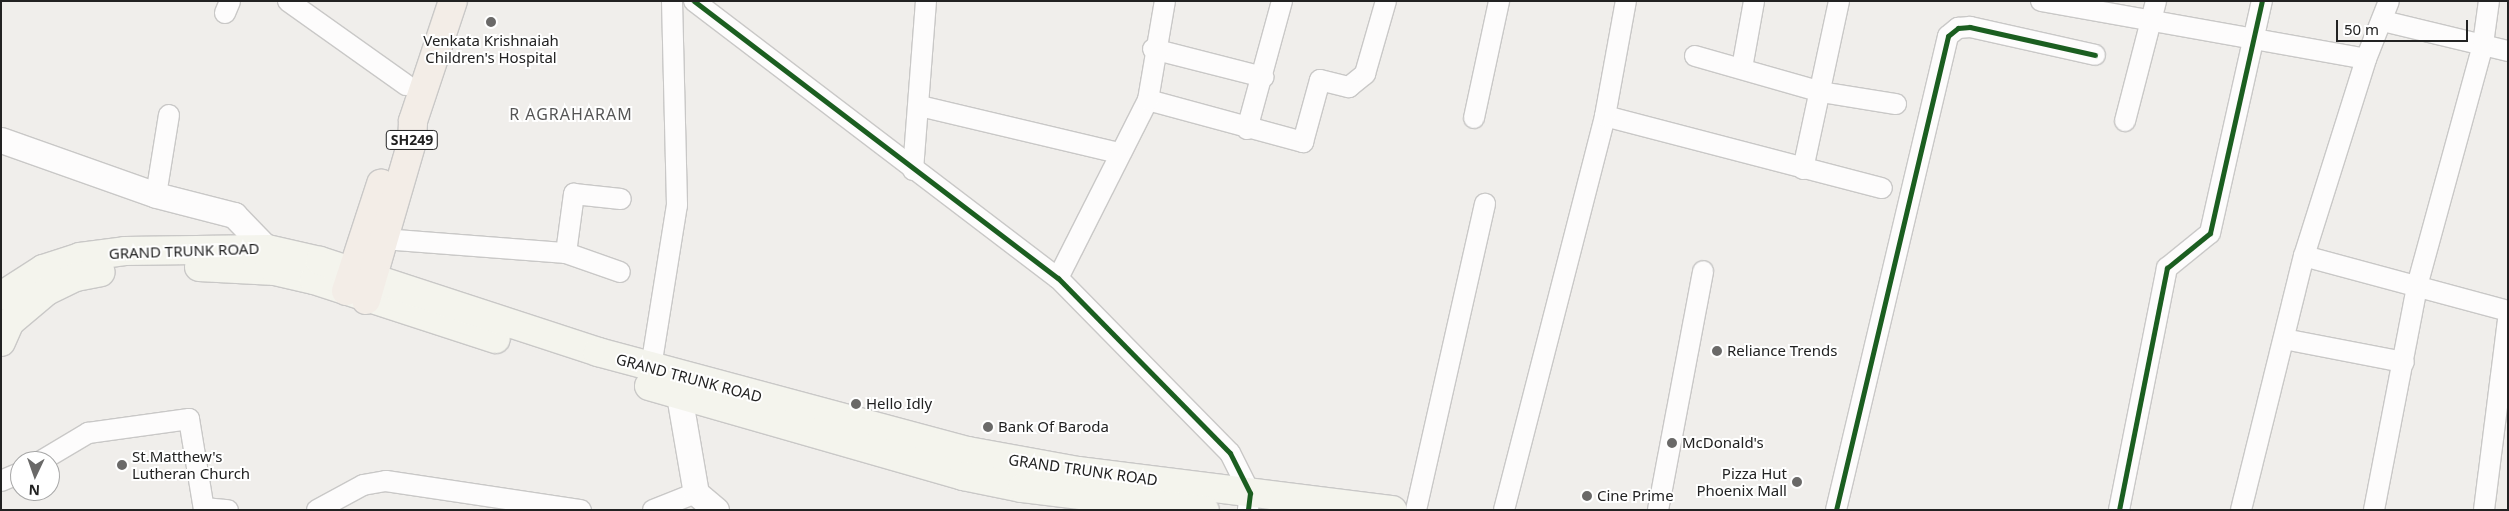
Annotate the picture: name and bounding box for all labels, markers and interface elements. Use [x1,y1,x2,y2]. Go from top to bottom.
scale bar [2339,10,2472,42]
marker: Venkata Krishnaiah Children's Hospital [484,15,498,29]
text: 50 m [2344,19,2379,39]
place label: Venkata Krishnaiah Children's Hospital [423,31,559,66]
district label: R AGRAHARAM [508,104,634,124]
road number: SH249 [386,128,438,152]
street label: GRAND TRUNK ROAD [108,239,260,263]
place label: Reliance Trends [1727,342,1837,360]
marker: Reliance Trends [1711,345,1723,357]
street label: GRAND TRUNK ROAD [614,350,764,406]
place label: Hello Idly [866,395,932,413]
marker: Hello Idly [850,398,862,410]
place label: Bank Of Baroda [998,418,1109,436]
marker: Bank Of Baroda [982,421,994,433]
place label: McDonald's [1682,434,1764,452]
marker: McDonald's [1666,437,1678,449]
place label: St.Matthew's Lutheran Church [132,447,250,482]
north arrow [10,451,60,501]
street label: GRAND TRUNK ROAD [1007,451,1159,489]
marker: St.Matthew's Lutheran Church [116,459,128,471]
place label: Pizza Hut Phoenix Mall [1696,464,1787,499]
marker: Pizza Hut Phoenix Mall [1791,476,1803,488]
text: N [28,481,40,500]
place label: Cine Prime [1597,487,1674,505]
marker: Cine Prime [1581,490,1593,502]

